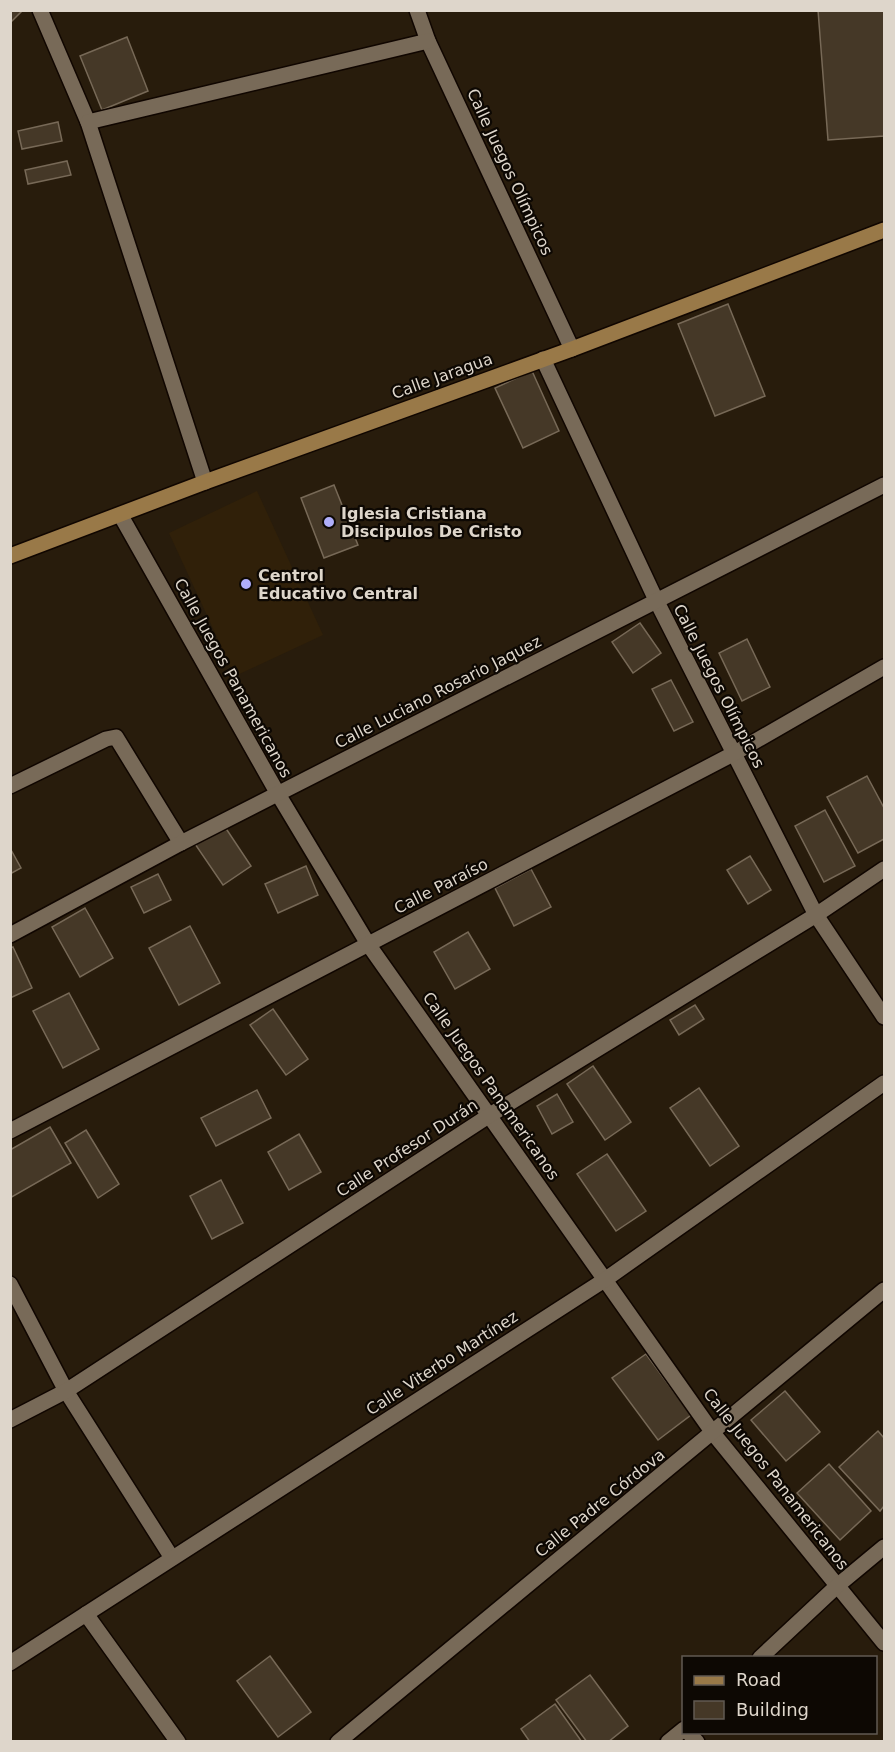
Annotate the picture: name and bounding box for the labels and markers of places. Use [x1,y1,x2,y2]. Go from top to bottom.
place label: Iglesia Cristiana Discipulos De Cristo [341,504,522,541]
marker: Iglesia Cristiana Discipulos De Cristo [322,515,336,529]
place label: Centrol Educativo Central [258,566,418,603]
marker: Centrol Educativo Central [239,577,253,591]

